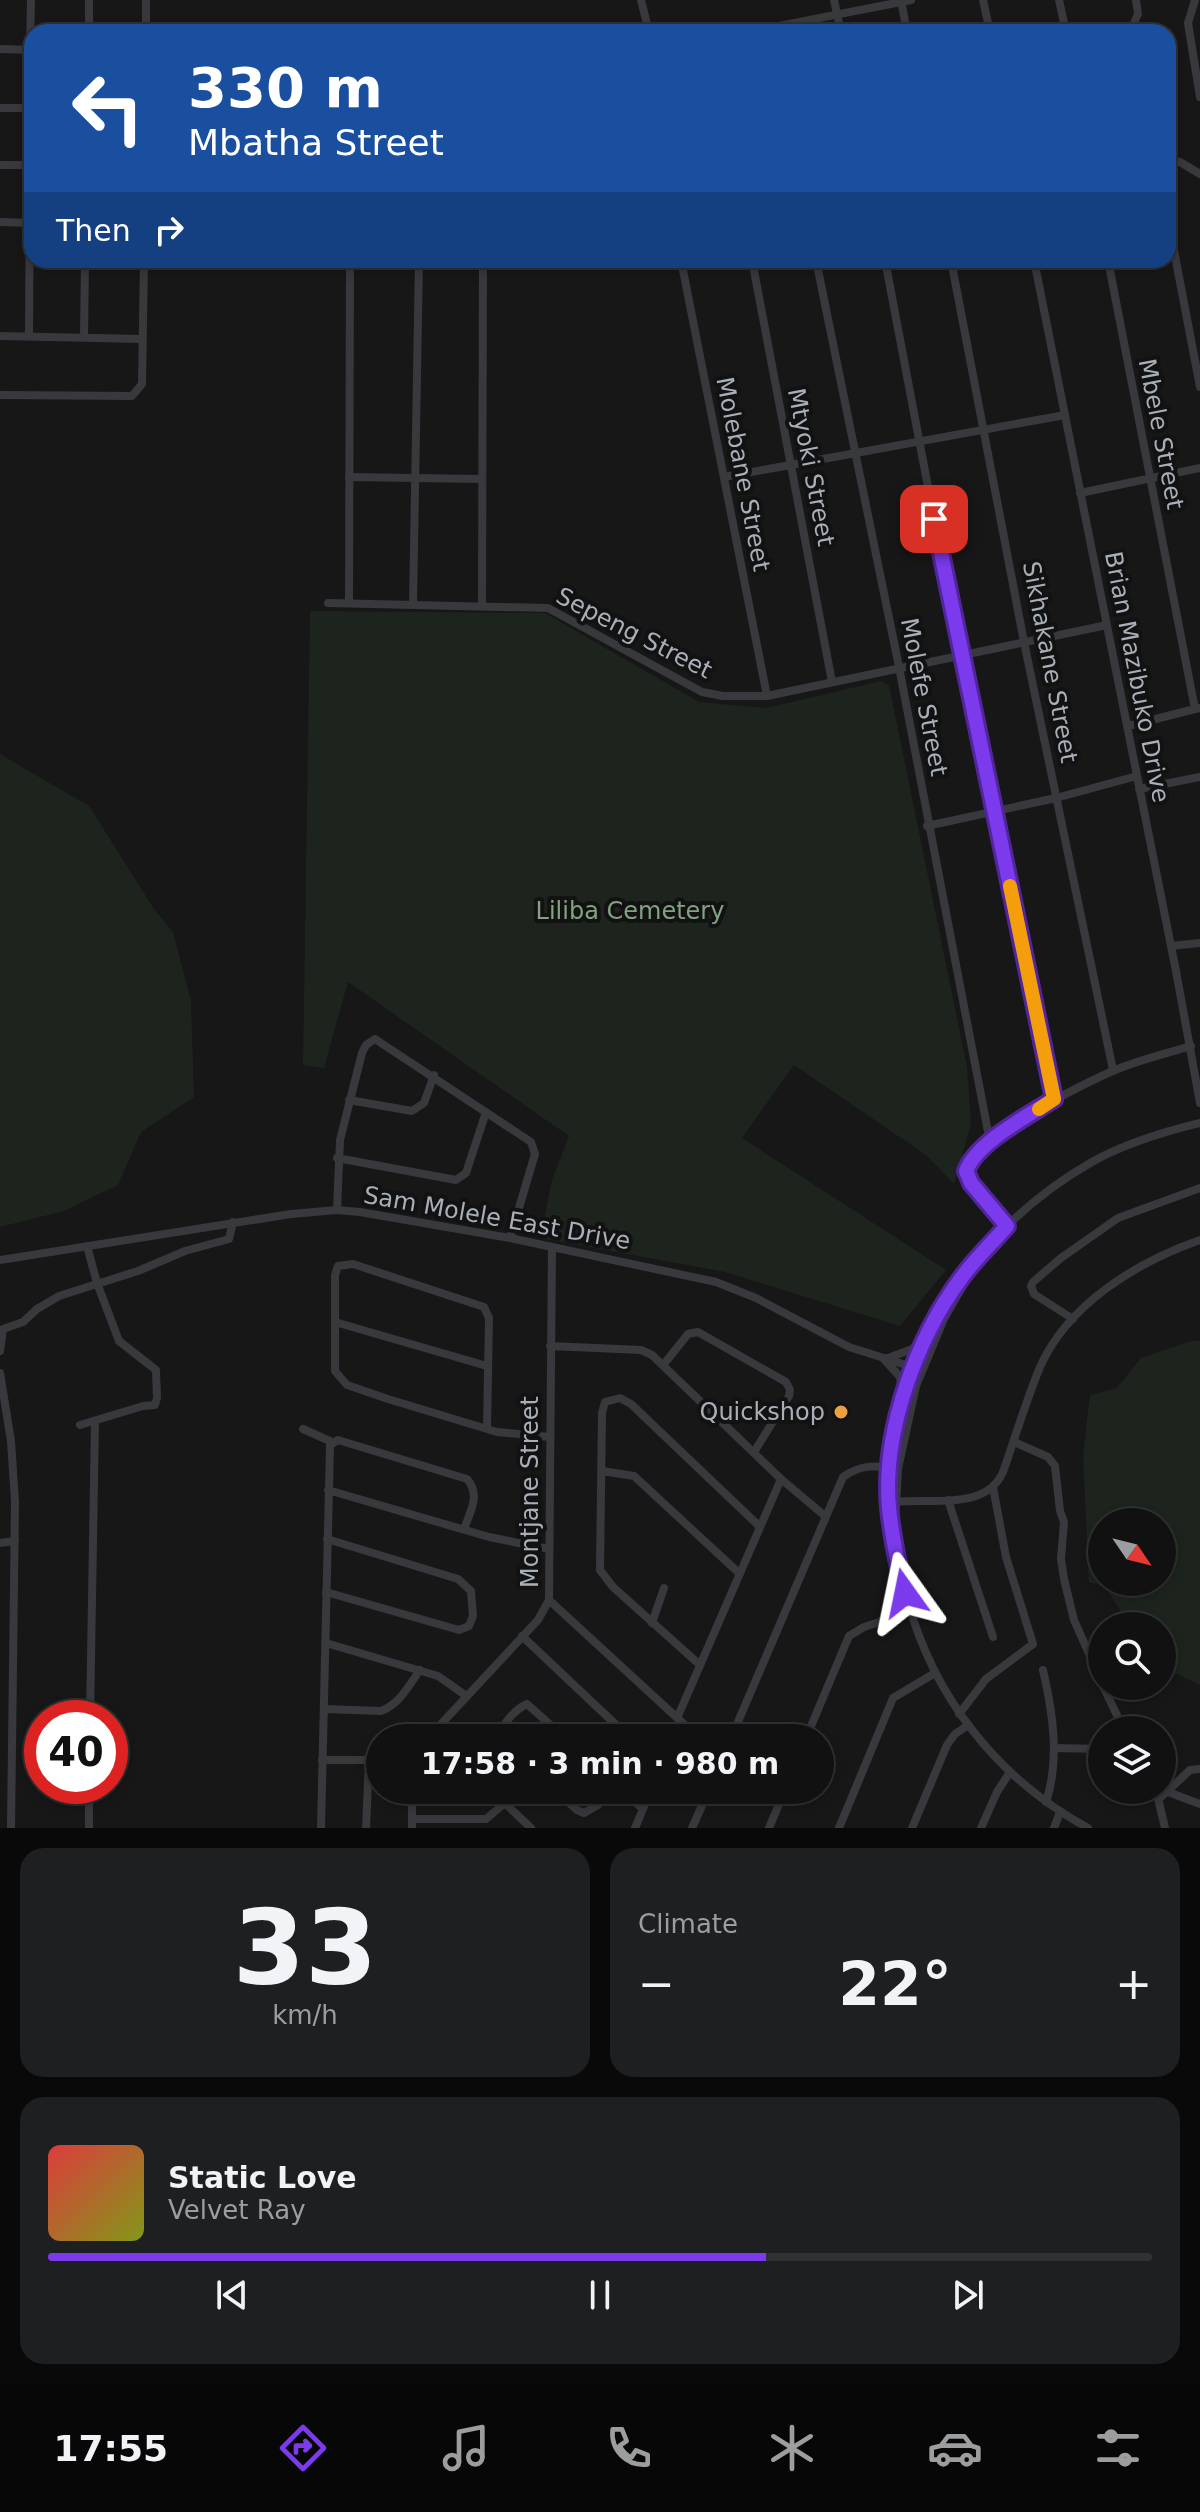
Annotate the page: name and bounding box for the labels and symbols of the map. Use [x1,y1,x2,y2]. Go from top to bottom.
street label: Mbele Street [1133,356,1189,512]
street label: Molebane Street [710,374,776,574]
street label: Mtyoki Street [782,386,840,548]
pin [900,485,968,553]
street label: Brian Mazibuko Drive [1099,549,1175,805]
street label: Sikhakane Street [1017,559,1083,765]
street label: Sepeng Street [551,582,717,684]
street label: Molefe Street [895,616,953,778]
park label: Liliba Cemetery [536,897,724,925]
street label: Sam Molele East Drive [362,1181,632,1255]
street label: Montjane Street [516,1396,544,1588]
place label: Quickshop [700,1398,825,1426]
marker: Quickshop [832,1403,850,1421]
north arrow [1088,1508,1176,1596]
position arrow [863,1551,947,1635]
speed limit sign: 40 [24,1700,128,1804]

